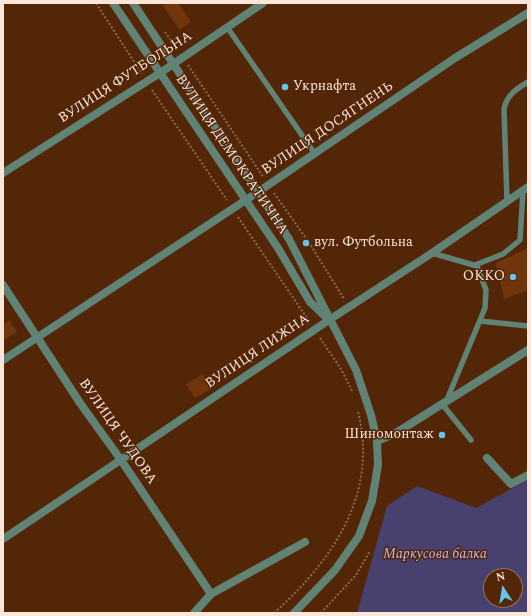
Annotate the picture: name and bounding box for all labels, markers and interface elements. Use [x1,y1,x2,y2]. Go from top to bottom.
street label: ВУЛИЦЯ ФУТБОЛЬНА [56,28,196,128]
street label: ВУЛИЦЯ ДЕМОКРАТИЧНА [171,72,291,238]
street label: ВУЛИЦЯ ДОСЯГНЕНЬ [259,79,397,179]
place label: Укрнафта [293,79,356,95]
marker: Укрнафта [280,82,290,92]
place label: вул. Футбольна [314,235,413,251]
marker: вул. Футбольна [301,238,311,248]
place label: ОККО [463,269,505,285]
marker: ОККО [508,272,518,282]
street label: ВУЛИЦЯ ЛИЖНА [203,311,313,393]
street label: ВУЛИЦЯ ЧУДОВА [74,376,160,488]
place label: Шиномонтаж [345,427,434,443]
marker: Шиномонтаж [437,430,447,440]
park label: Маркусова балка [383,547,487,563]
north arrow [483,568,523,608]
text: N [494,568,507,586]

